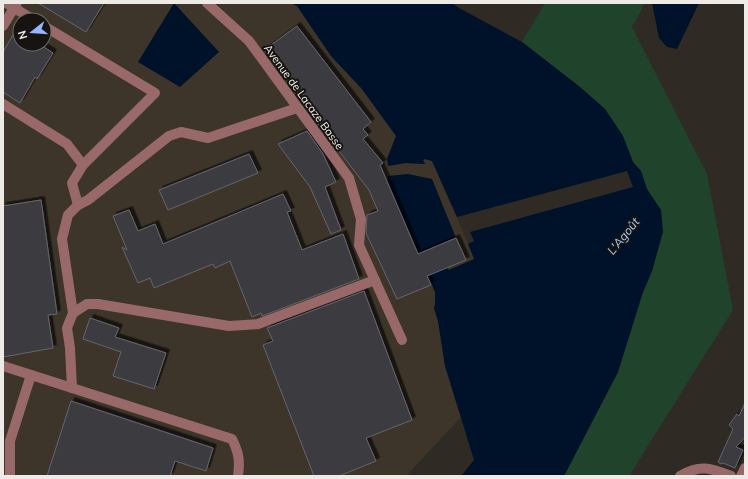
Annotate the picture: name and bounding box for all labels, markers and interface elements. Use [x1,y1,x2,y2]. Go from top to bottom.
north arrow [12,12,52,52]
text: N [15,29,30,41]
street label: Avenue de Lacaze Basse [261,42,347,152]
water label: L'Agoût [604,214,643,257]

